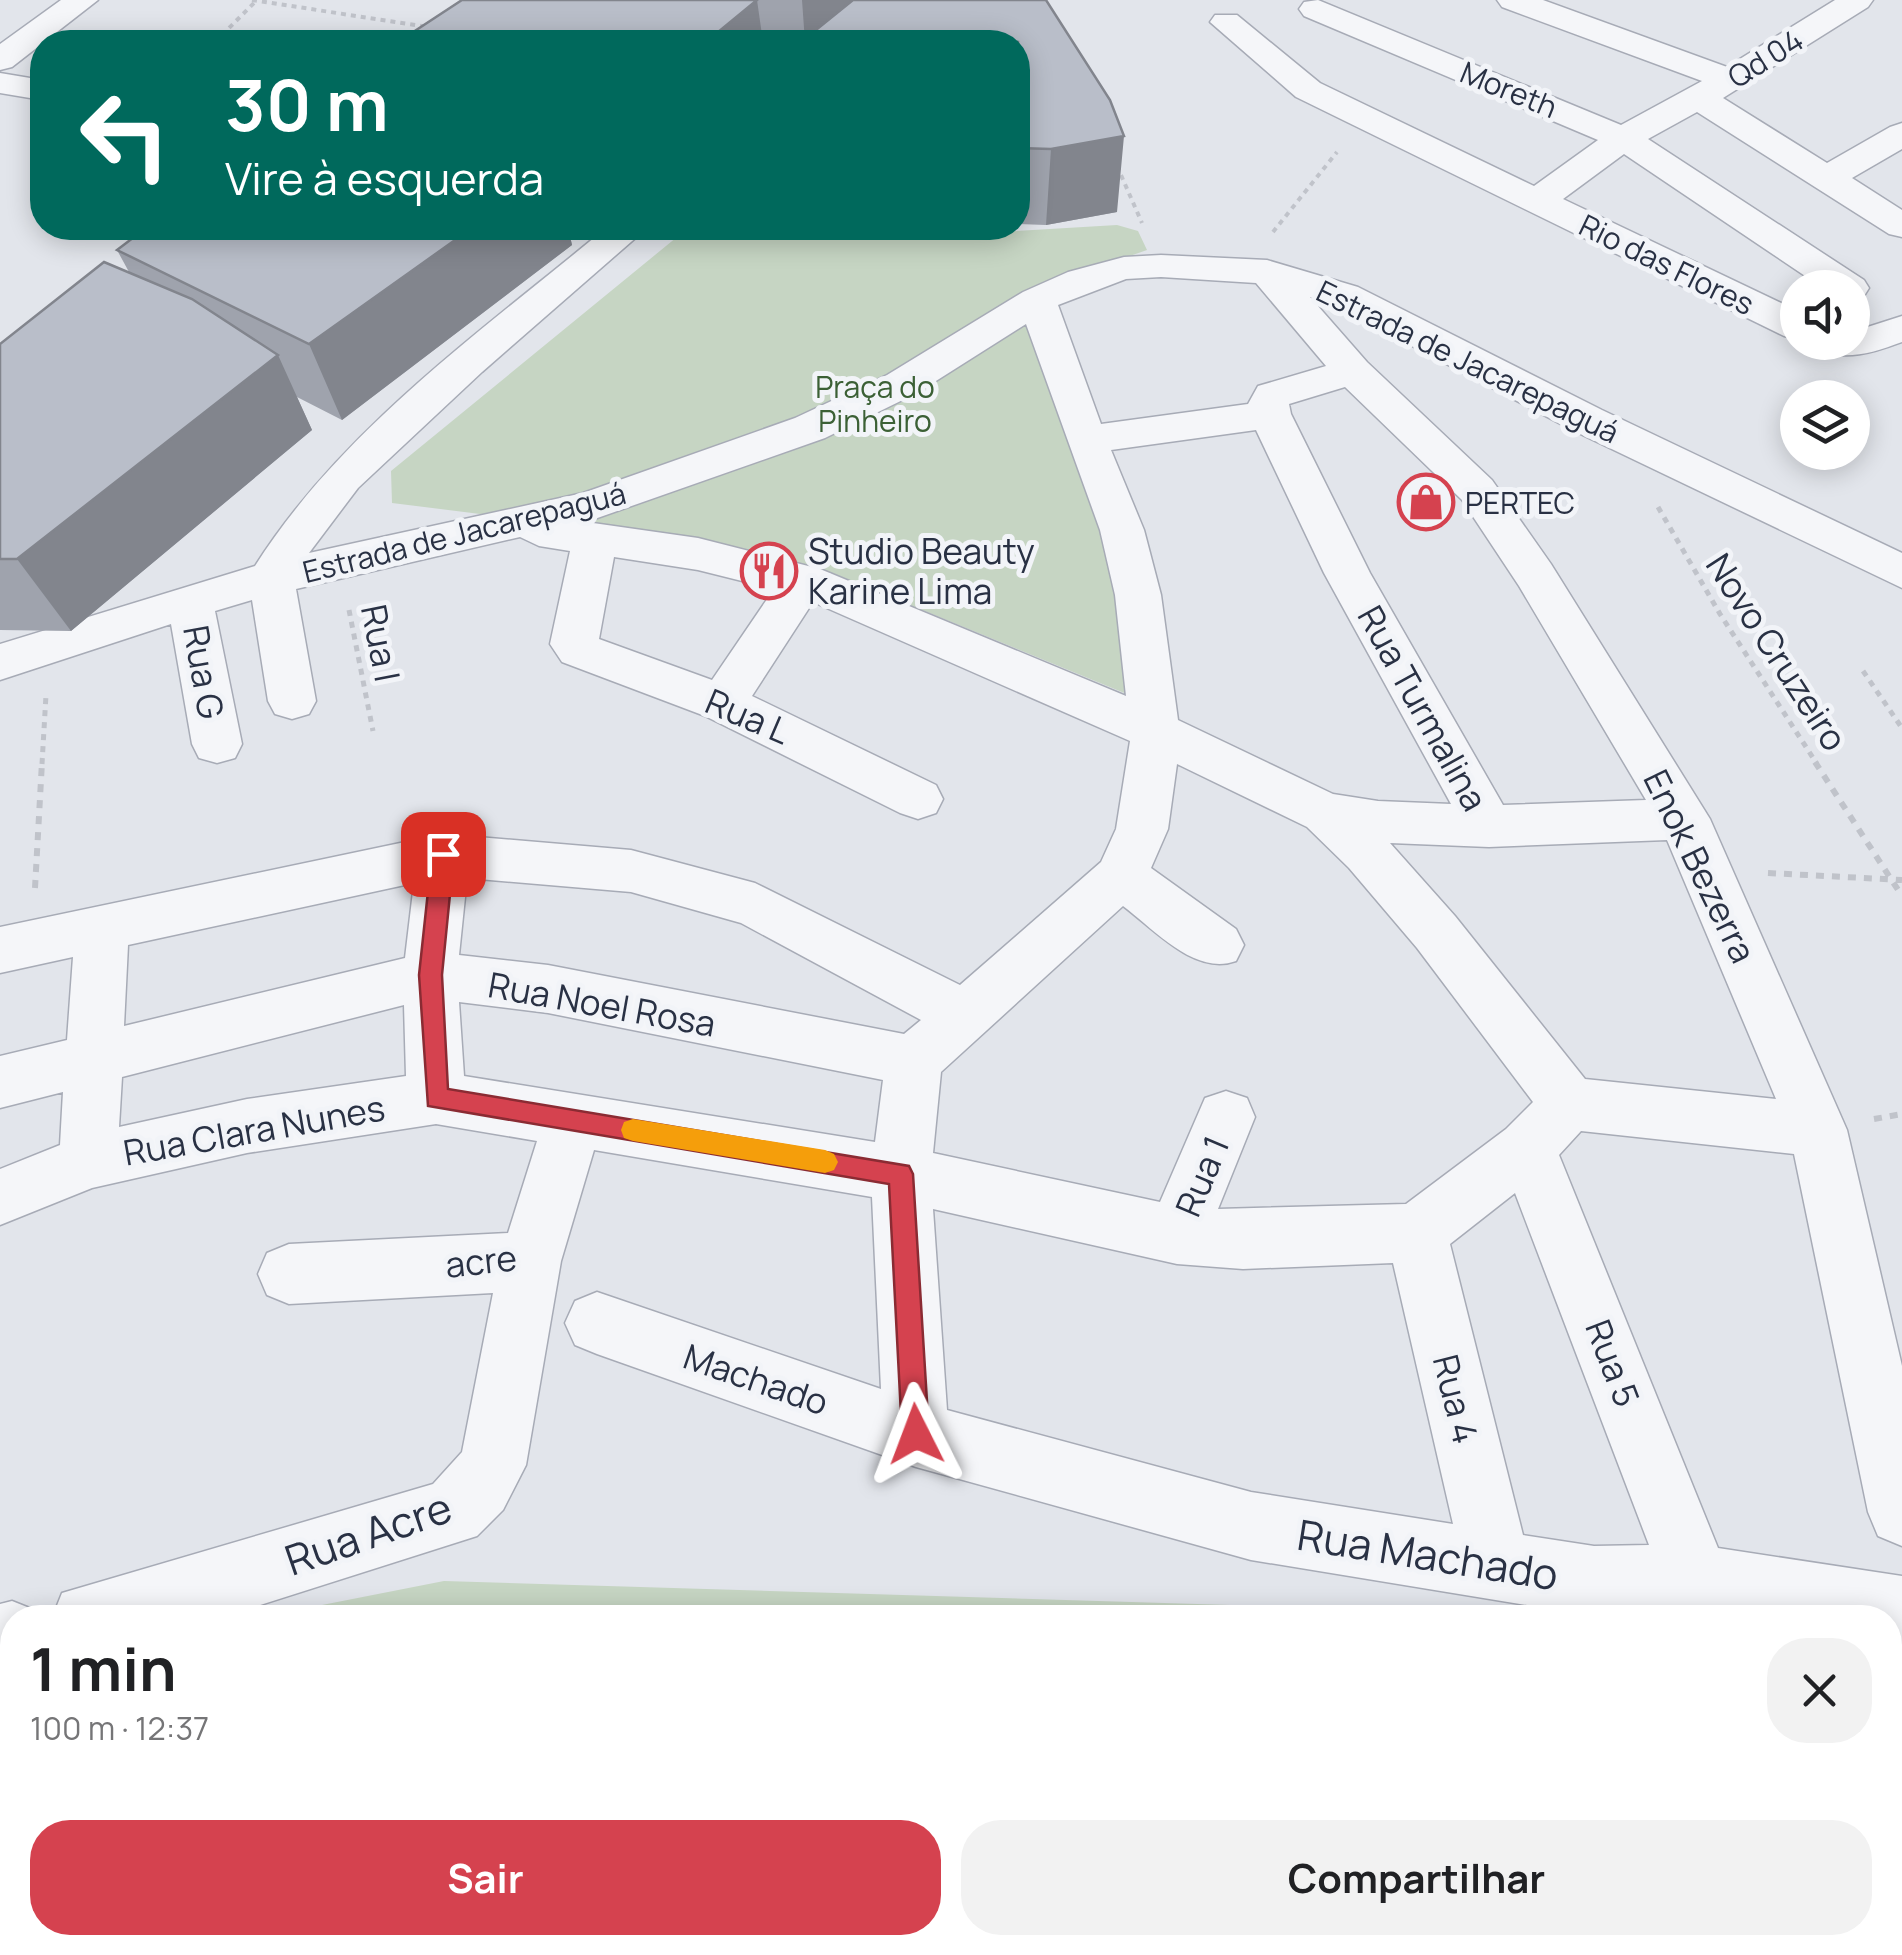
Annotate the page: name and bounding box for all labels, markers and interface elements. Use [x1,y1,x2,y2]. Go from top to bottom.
street label: Qd 04 [1720,19,1810,97]
street label: Moreth [1455,51,1563,127]
text: 30 m [225,56,389,152]
icon: left [60,70,190,200]
text: Vire à esquerda [225,147,544,209]
street label: Rio das Flores [1573,204,1761,324]
street label: Estrada de Jacarepaguá [1310,270,1626,452]
map controls [1780,270,1870,470]
button: sound [1780,270,1870,360]
park label: Praça do Pinheiro [815,366,935,441]
button: layers [1780,380,1870,470]
street label: Estrada de Jacarepaguá [298,472,630,592]
shop icon: PERTEC [1396,472,1456,532]
place label: PERTEC [1465,482,1575,523]
place label: Studio Beauty Karine Lima [808,527,1035,615]
restaurant icon: Studio Beauty Karine Lima [739,541,799,601]
street label: Novo Cruzeiro [1695,544,1859,760]
street label: Rua Turmalina [1347,597,1499,819]
street label: Rua I [350,600,412,686]
street label: Rua G [172,622,236,722]
street label: Rua L [699,677,798,755]
street label: Enok Bezerra [1633,761,1767,971]
pin [401,812,486,897]
icon: arrive [416,827,471,882]
street label: Rua Noel Rosa [485,960,719,1048]
street label: Rua Clara Nunes [120,1083,388,1177]
street label: Rua 1 [1164,1128,1240,1224]
street label: acre [443,1233,519,1289]
street label: Rua 5 [1575,1313,1651,1413]
street label: Machado [677,1332,835,1426]
street label: Rua 4 [1422,1350,1490,1448]
position arrow [864,1382,968,1486]
street label: Rua Acre [277,1478,459,1588]
street label: Rua Machado [1294,1505,1562,1603]
text: 1 min [30,1627,177,1709]
button: close [1767,1638,1872,1743]
text: 100 m · 12:37 [30,1706,209,1750]
button: Sair [30,1820,941,1935]
button: Compartilhar [961,1820,1872,1935]

